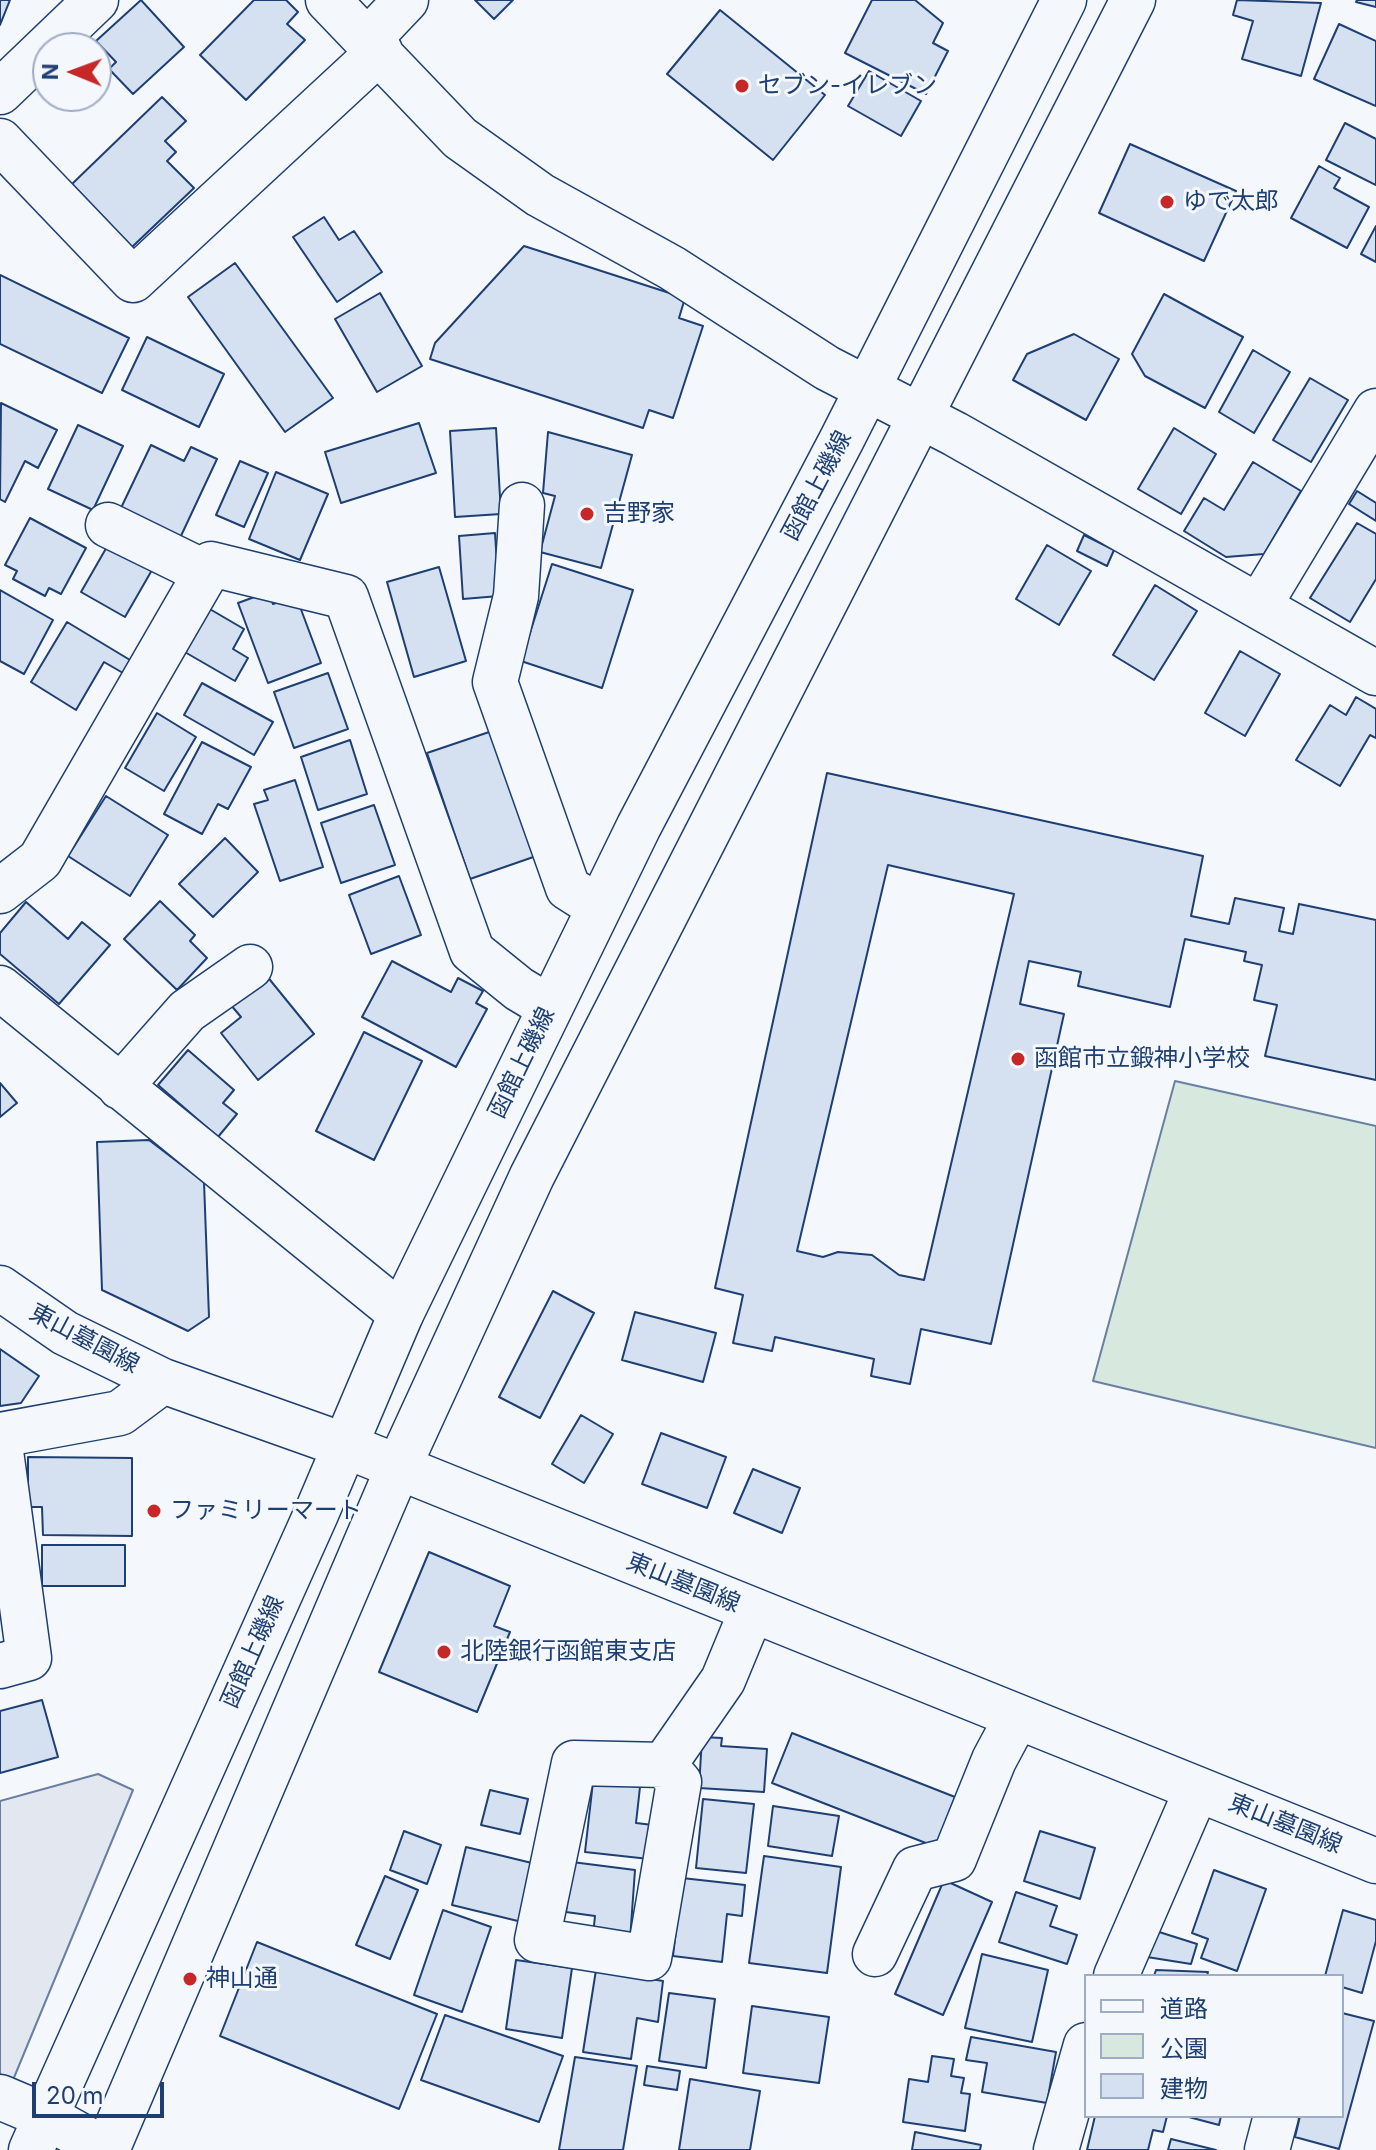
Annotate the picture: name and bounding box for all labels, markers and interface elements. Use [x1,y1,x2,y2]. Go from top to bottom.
north arrow [32,32,112,112]
text: N [37,63,63,80]
place label: セブン-イレブン [758,72,937,100]
marker: セブン-イレブン [733,77,751,95]
place label: ゆで太郎 [1183,188,1279,216]
marker: ゆで太郎 [1158,193,1176,211]
street label: 函館上磯線 [776,426,858,546]
place label: 吉野家 [603,500,675,528]
marker: 吉野家 [578,505,596,523]
street label: 函館上磯線 [483,1003,561,1123]
place label: 函館市立鍛神小学校 [1034,1045,1250,1073]
marker: 函館市立鍛神小学校 [1009,1050,1027,1068]
street label: 東山墓園線 [24,1298,144,1380]
place label: ファミリーマート [170,1497,362,1525]
marker: ファミリーマート [145,1502,163,1520]
street label: 東山墓園線 [622,1547,744,1619]
street label: 函館上磯線 [215,1591,291,1713]
place label: 北陸銀行函館東支店 [460,1638,676,1666]
marker: 北陸銀行函館東支店 [435,1643,453,1661]
street label: 東山墓園線 [1224,1788,1346,1860]
place label: 神山通 [206,1965,278,1993]
marker: 神山通 [181,1970,199,1988]
legend [1084,1974,1344,2118]
text: 道路 [1160,1994,1208,2023]
text: 公園 [1160,2034,1208,2063]
scale bar [36,2066,168,2116]
text: 建物 [1160,2074,1208,2103]
text: 20 m [46,2081,104,2110]

